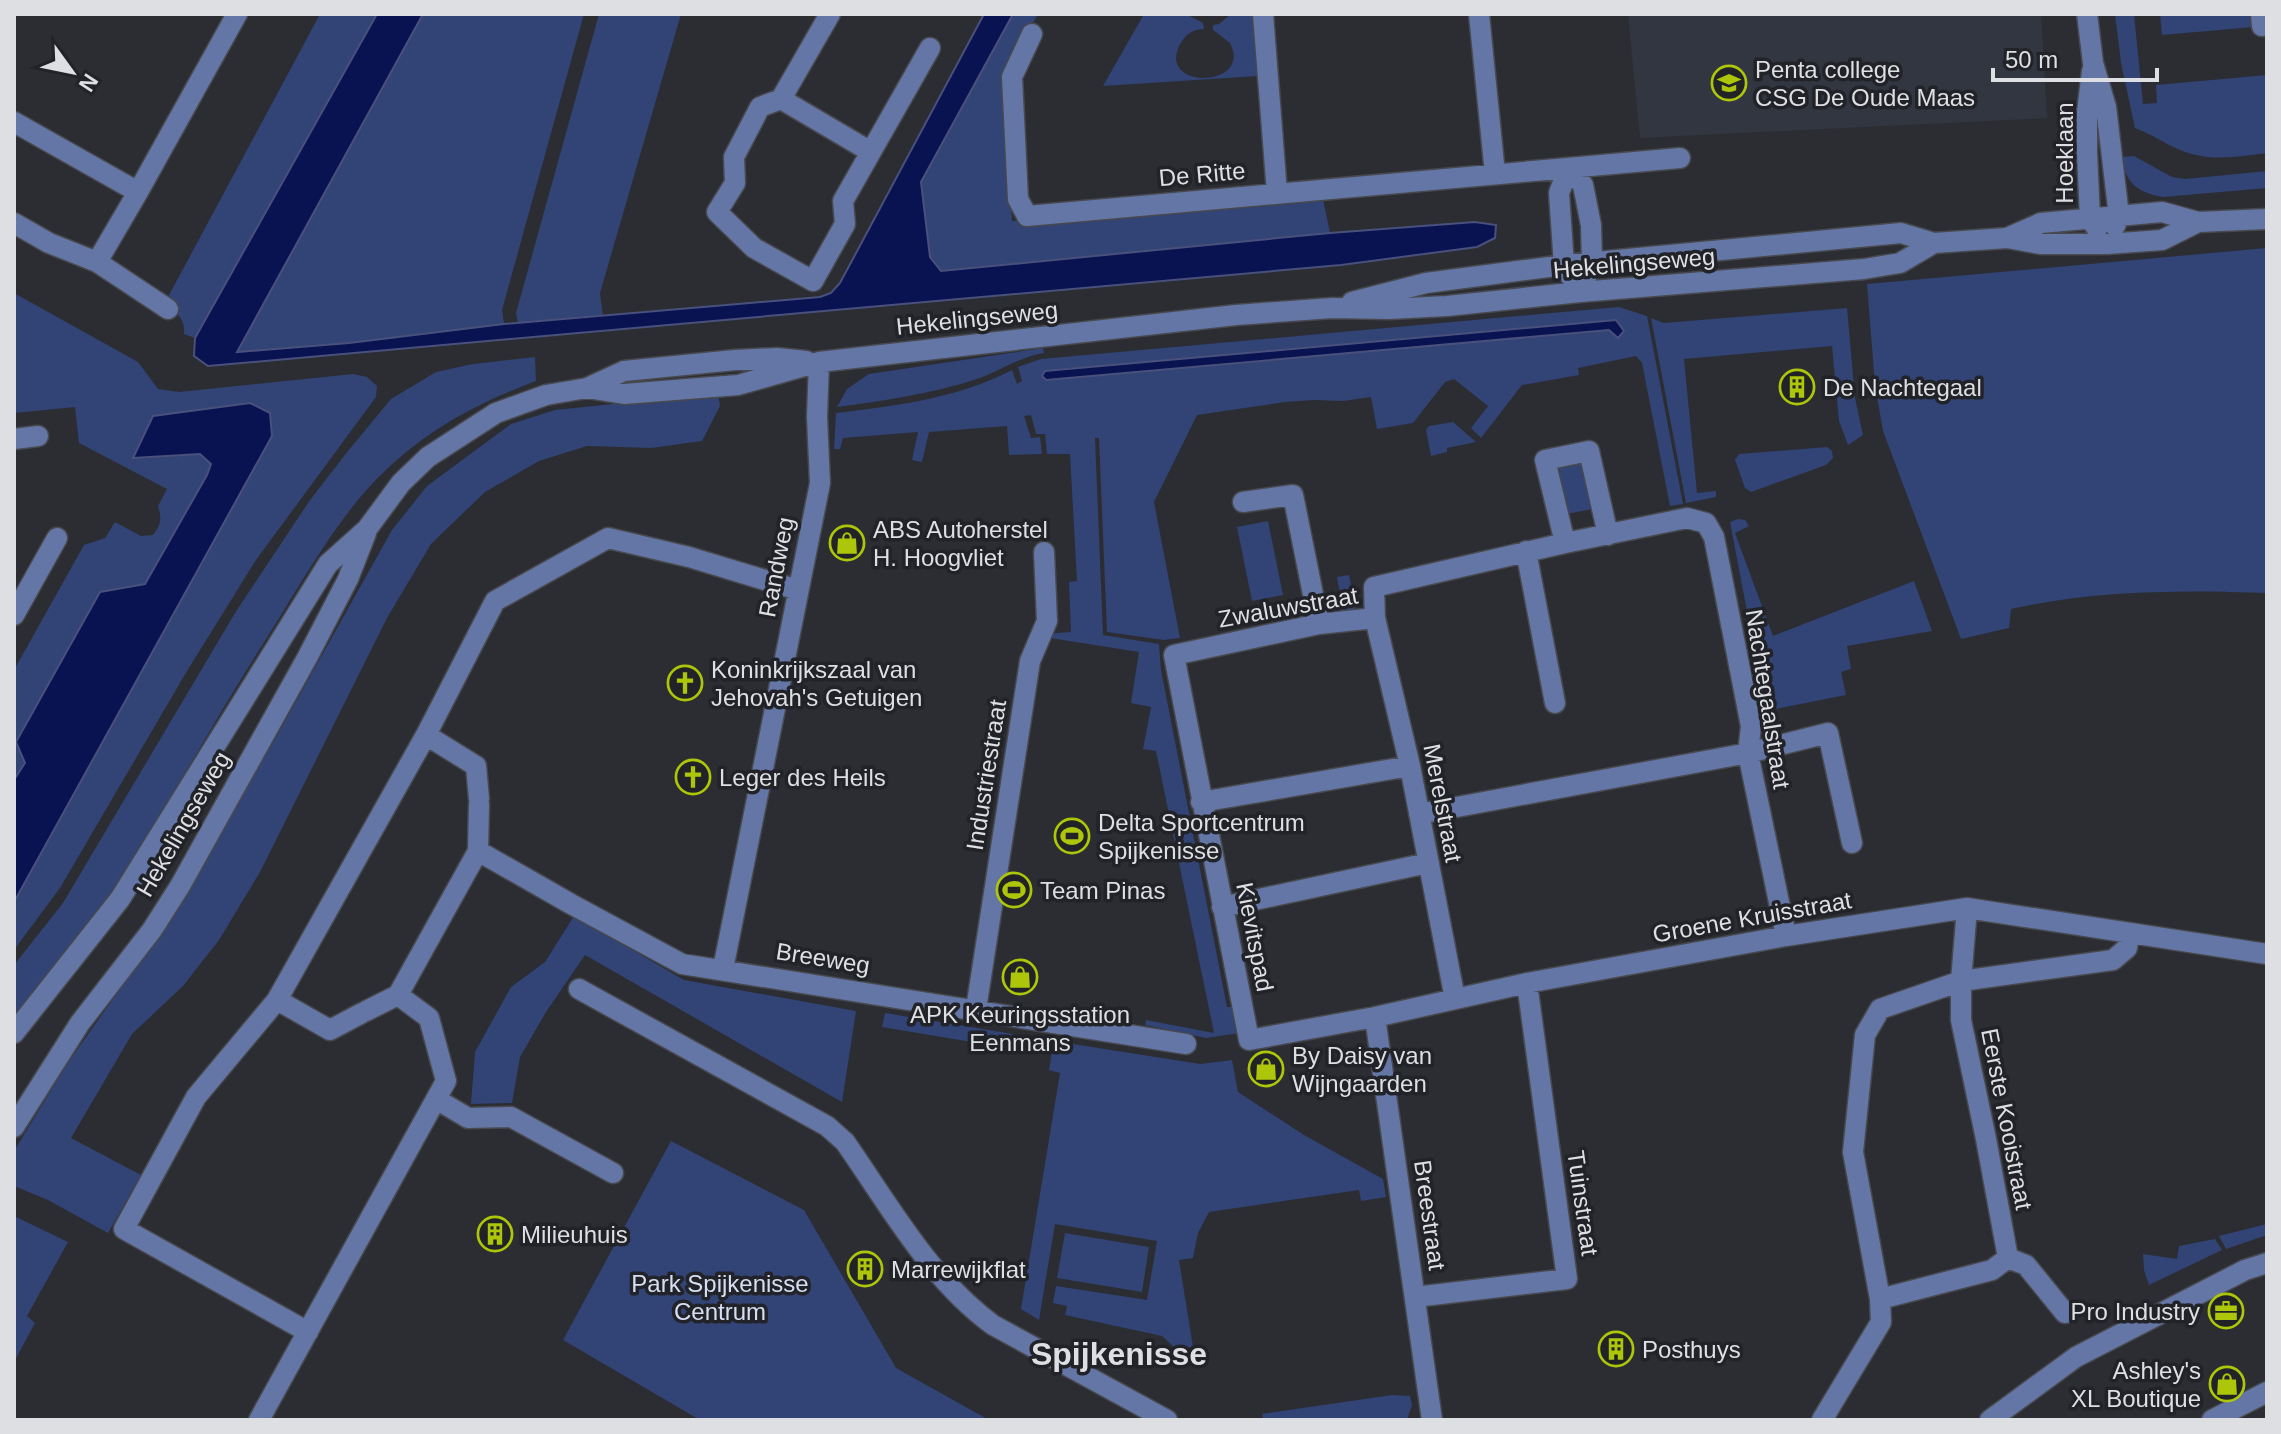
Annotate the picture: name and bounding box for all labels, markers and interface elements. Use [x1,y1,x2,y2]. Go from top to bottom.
north arrow [32,32,112,112]
scale bar [1993,32,2157,82]
text: 50 m [2005,46,2058,73]
place label: Penta college CSG De Oude Maas [1755,56,1975,111]
school or university icon: Penta college CSG De Oude Maas [1710,64,1748,102]
text: N [74,69,103,96]
street label: Hoeklaan [2051,102,2078,204]
street label: De Ritte [1158,157,1246,191]
street label: Hekelingseweg [1552,242,1716,284]
street label: Hekelingseweg [895,296,1059,340]
building icon: De Nachtegaal [1778,368,1816,406]
place label: De Nachtegaal [1823,374,1982,401]
street label: Randweg [753,515,799,619]
place label: ABS Autoherstel H. Hoogvliet [873,516,1048,571]
shop icon: ABS Autoherstel H. Hoogvliet [828,524,866,562]
street label: Zwaluwstraat [1216,581,1360,633]
street label: Nachtegaalstraat [1740,607,1796,791]
place label: Koninkrijkszaal van Jehovah's Getuigen [711,656,922,711]
church icon: Koninkrijkszaal van Jehovah's Getuigen [666,664,704,702]
street label: Industriestraat [961,697,1011,852]
street label: Merelstraat [1418,742,1468,865]
street label: Hekelingseweg [131,747,235,901]
church icon: Leger des Heils [674,758,712,796]
place label: Leger des Heils [719,764,886,791]
place label: Delta Sportcentrum Spijkenisse [1098,809,1305,864]
sports icon: Delta Sportcentrum Spijkenisse [1053,817,1091,855]
sports icon: Team Pinas [995,871,1033,909]
place label: Team Pinas [1040,877,1165,904]
street label: Kievitspad [1231,880,1279,994]
street label: Groene Kruisstraat [1650,886,1854,948]
street label: Breeweg [774,937,872,979]
shop icon: APK Keuringsstation Eenmans [1001,958,1039,996]
place label: APK Keuringsstation Eenmans [910,1001,1130,1056]
street label: Eerste Kooistraat [1976,1026,2038,1212]
place label: By Daisy van Wijngaarden [1292,1042,1432,1097]
shop icon: By Daisy van Wijngaarden [1247,1050,1285,1088]
street label: Tuinstraat [1562,1149,1604,1258]
street label: Breestraat [1409,1158,1451,1272]
building icon: Milieuhuis [476,1215,514,1253]
place label: Milieuhuis [521,1221,628,1248]
building icon: Marrewijkflat [846,1250,884,1288]
place label: Marrewijkflat [891,1256,1026,1283]
park label: Park Spijkenisse Centrum [631,1270,809,1325]
office icon: Pro Industry [2207,1292,2245,1330]
place label: Pro Industry [2071,1298,2200,1325]
building icon: Posthuys [1597,1330,1635,1368]
district label: Spijkenisse [1031,1336,1207,1372]
place label: Posthuys [1642,1336,1741,1363]
place label: Ashley's XL Boutique [2071,1357,2201,1412]
shop icon: Ashley's XL Boutique [2208,1365,2246,1403]

